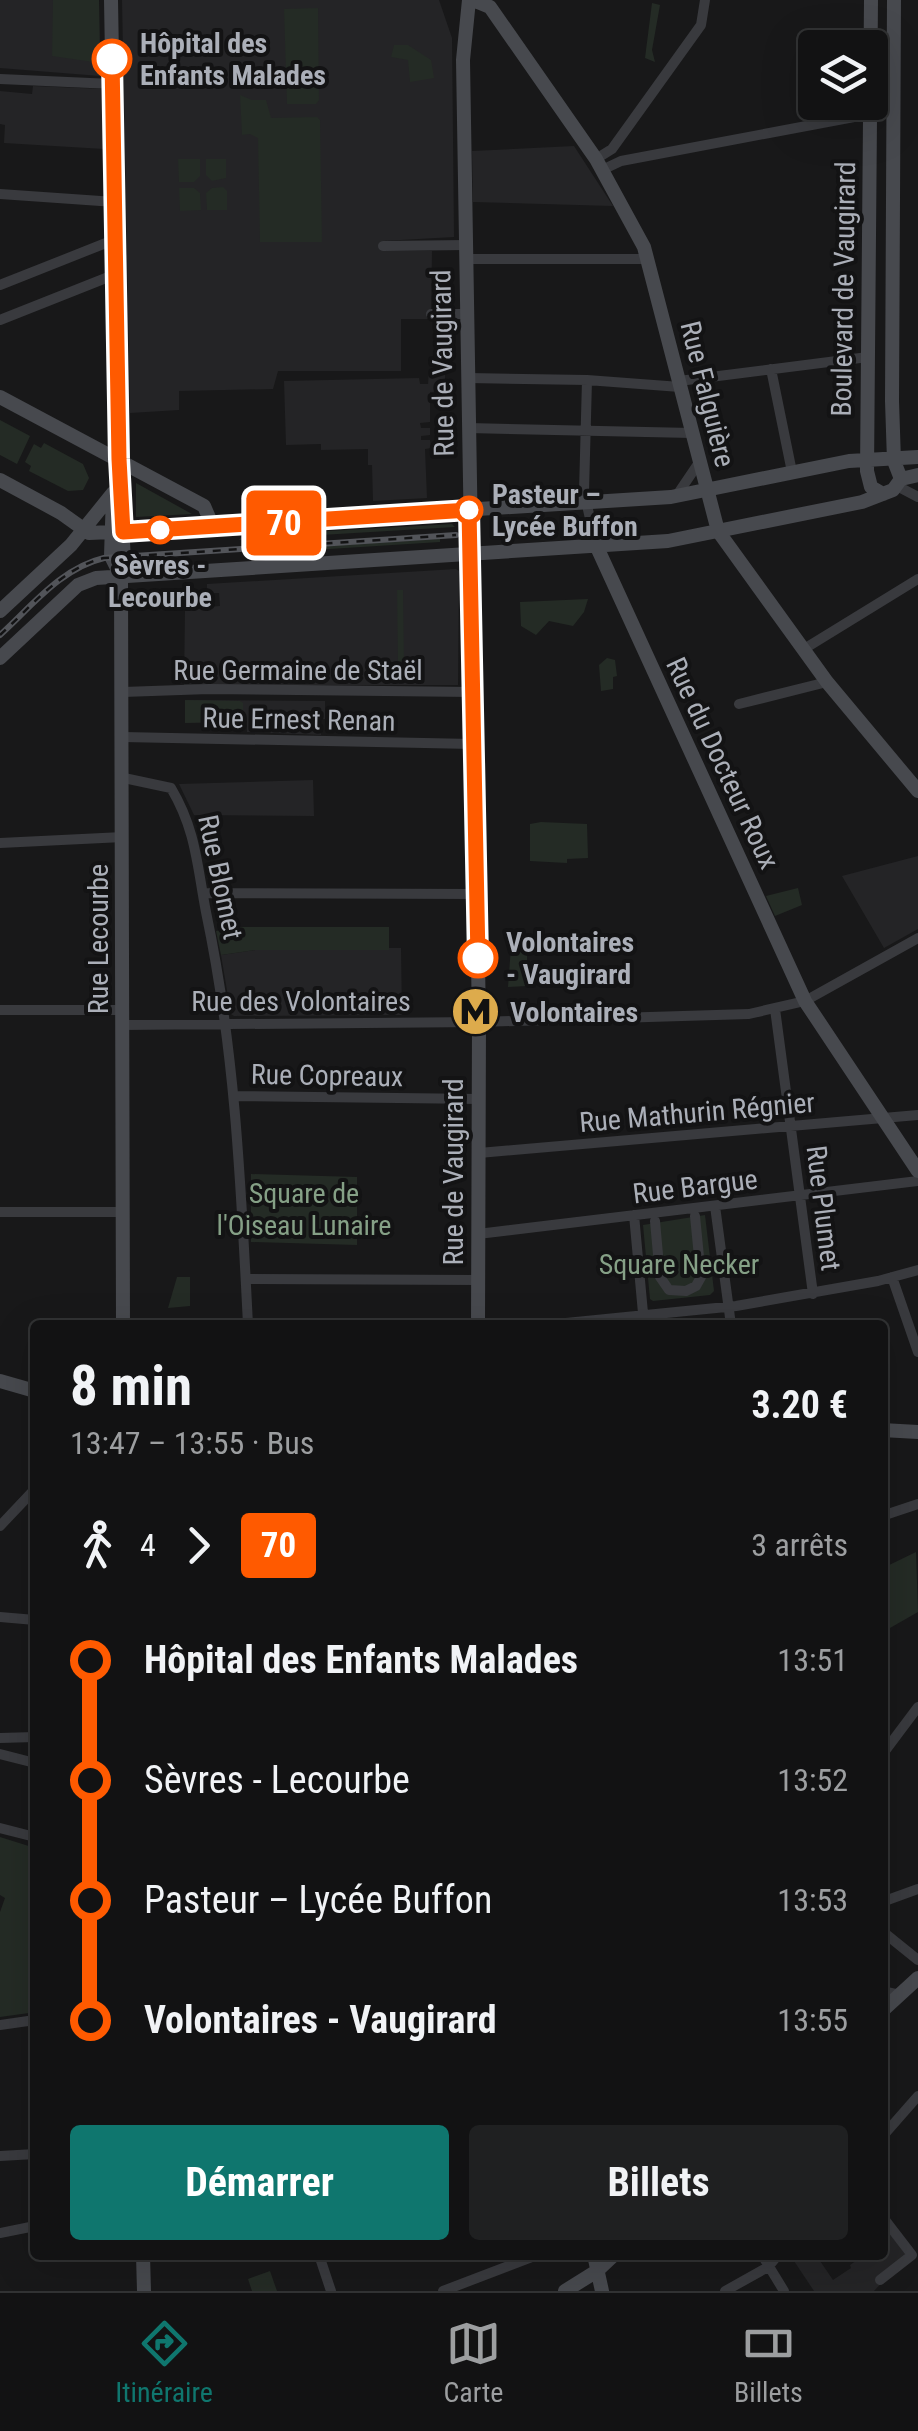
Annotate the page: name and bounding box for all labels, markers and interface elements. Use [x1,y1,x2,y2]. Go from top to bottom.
place label: Hôpital des Enfants Malades [140,27,326,92]
map controls [798,30,888,120]
button: layers [798,30,888,120]
marker: Hôpital des Enfants Malades [93,40,131,78]
street label: Boulevard de Vaugirard [825,161,862,417]
street label: Rue de Vaugirard [424,269,461,457]
street label: Rue Falguière [673,318,742,470]
place label: Pasteur – Lycée Buffon [492,478,638,543]
line badge: 70 [239,490,329,556]
marker: Pasteur – Lycée Buffon [456,497,482,523]
text: 70 [266,503,302,544]
marker: Sèvres - Lecourbe [147,517,173,543]
place label: Sèvres - Lecourbe [108,549,212,614]
street label: Rue du Docteur Roux [659,652,786,874]
street label: Rue Germaine de Staël [173,654,423,687]
street label: Rue Ernest Renan [202,701,396,738]
street label: Rue Blomet [191,812,250,942]
street label: Rue Lecourbe [82,864,115,1014]
place label: Volontaires - Vaugirard [506,926,634,991]
marker: Volontaires - Vaugirard [459,939,497,977]
street label: Rue des Volontaires [191,985,411,1018]
metro station icon: Volontaires [449,986,501,1038]
place label: Volontaires [510,996,638,1029]
street label: Rue Copreaux [251,1058,403,1093]
street label: Rue de Vaugirard [437,1078,470,1266]
street label: Rue Mathurin Régnier [578,1086,816,1139]
street label: Rue Plumet [799,1144,848,1273]
street label: Rue Bargue [631,1162,759,1211]
park label: Square de l'Oiseau Lunaire [217,1177,391,1242]
park label: Square Necker [599,1248,759,1281]
text: 8 min [70,1354,192,1418]
text: 3.20 € [751,1383,848,1427]
text: 13:47 – 13:55 · Bus [70,1424,314,1462]
icon: walk [70,1518,125,1573]
icon: forward [171,1518,226,1573]
text: 70 [261,1525,296,1566]
text: 4 [140,1526,156,1564]
text: 3 arrêts [751,1526,848,1564]
text: Hôpital des Enfants Malades [144,1638,578,1682]
text: 13:51 [777,1641,848,1679]
text: Sèvres - Lecourbe [144,1758,410,1802]
text: 13:52 [777,1761,848,1799]
text: Pasteur – Lycée Buffon [144,1878,492,1922]
text: 13:53 [777,1881,848,1919]
text: Volontaires - Vaugirard [144,1998,497,2042]
text: 13:55 [777,2001,848,2039]
button: Démarrer [70,2125,449,2240]
button: Billets [469,2125,848,2240]
tab: Itinéraire [115,2316,213,2409]
tab: Carte [443,2316,503,2409]
tab: Billets [734,2316,803,2409]

